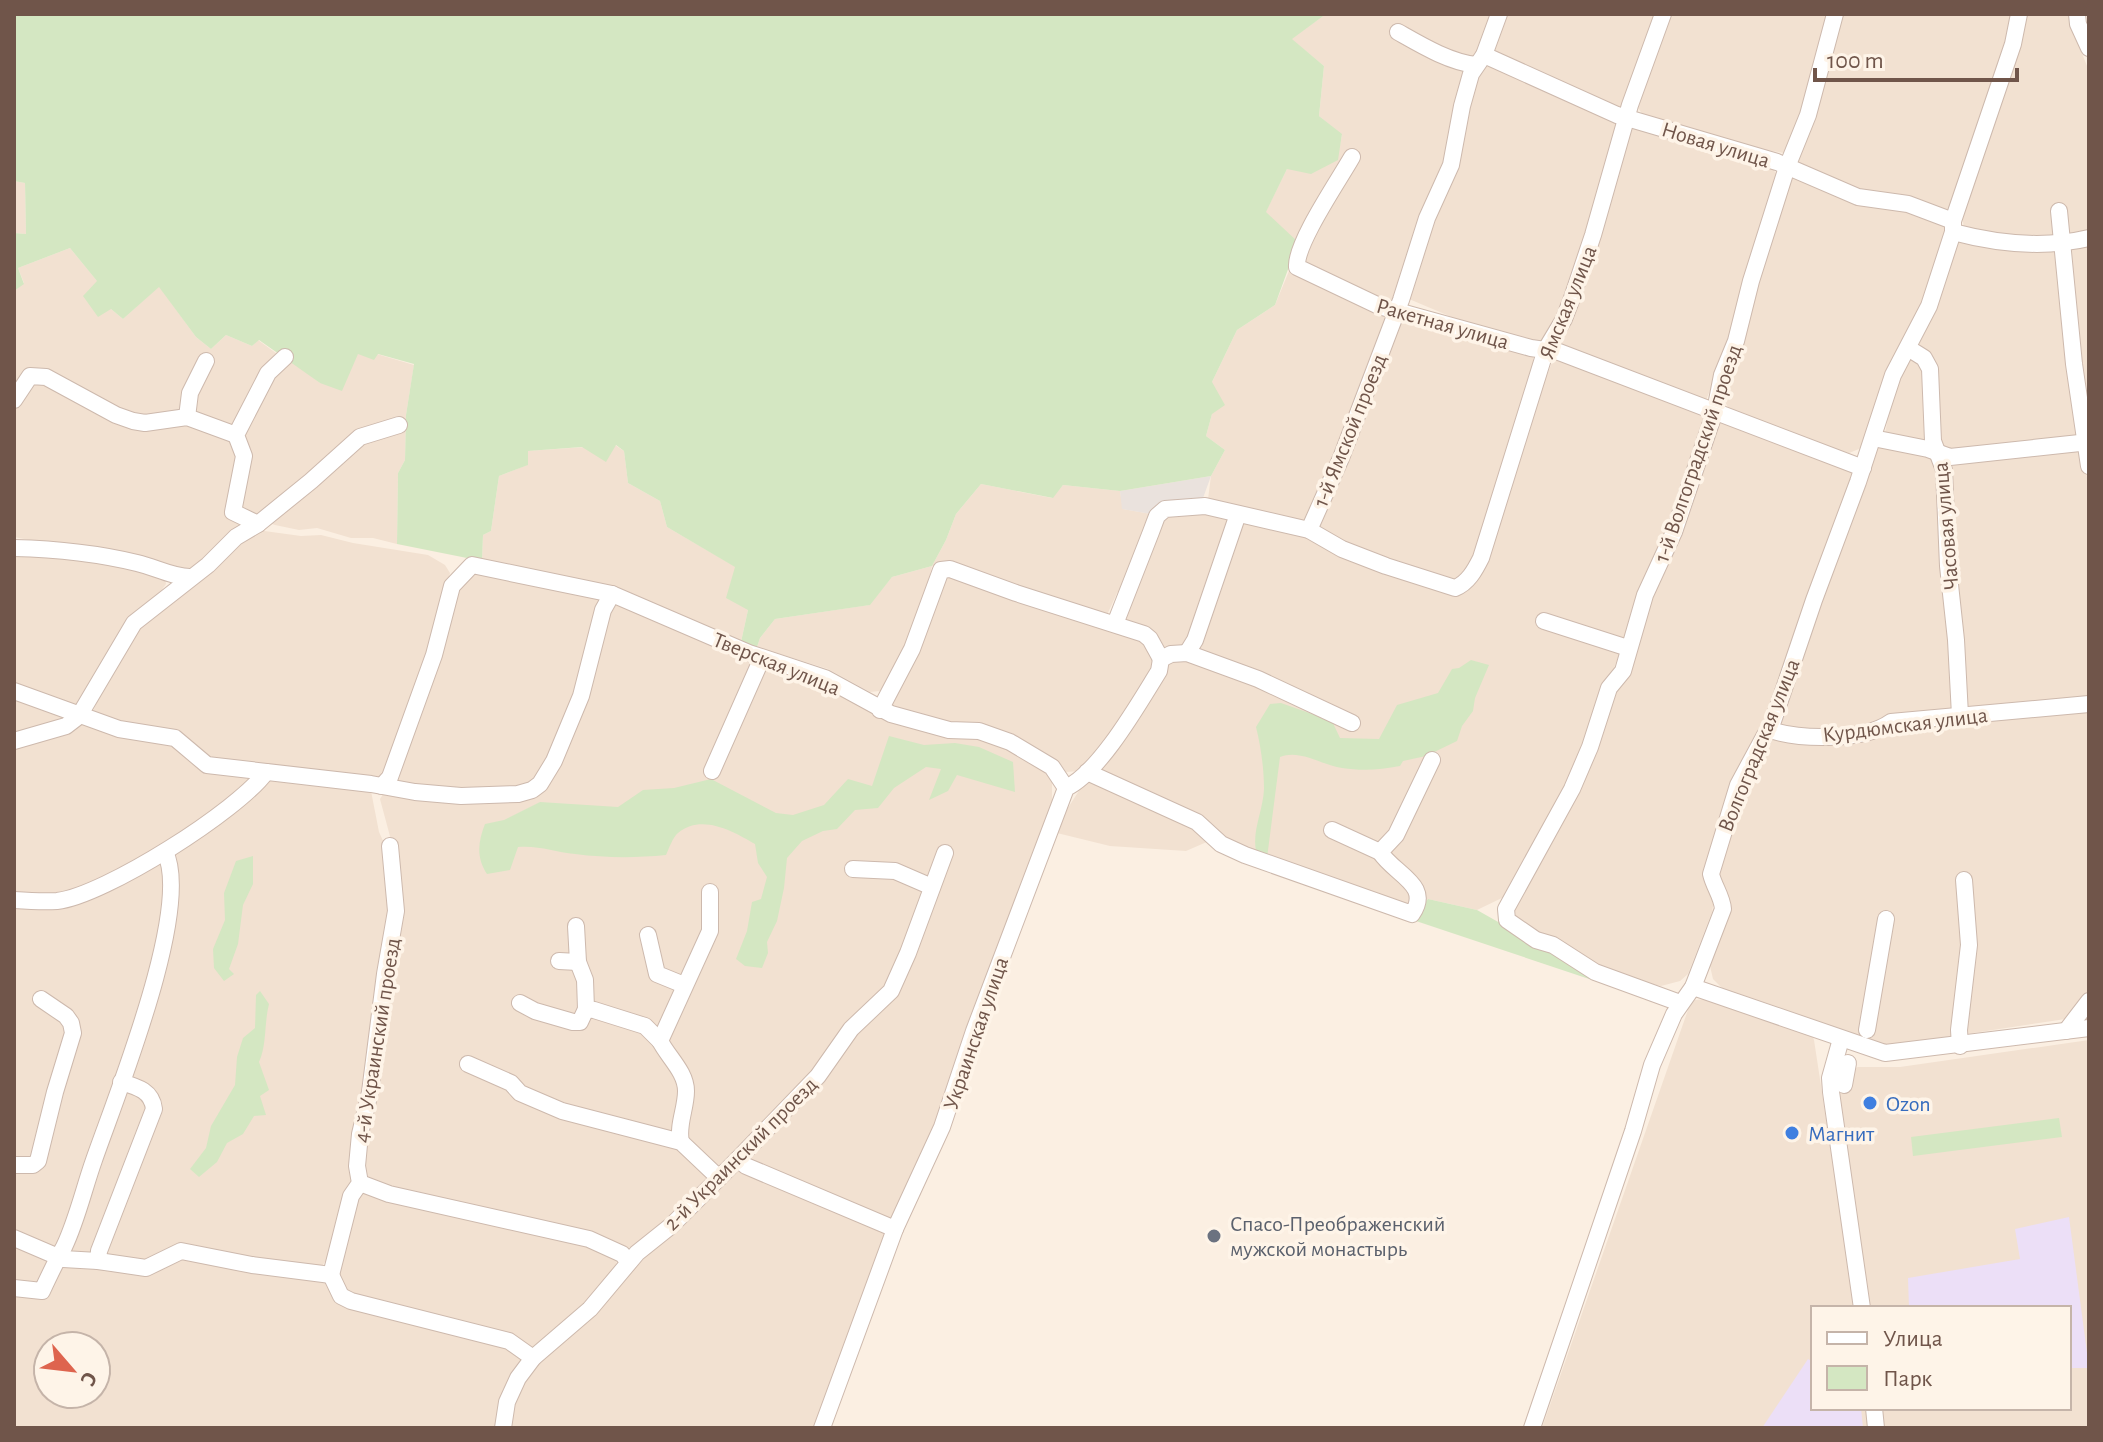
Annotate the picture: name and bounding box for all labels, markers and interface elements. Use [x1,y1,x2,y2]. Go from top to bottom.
scale bar [1815,32,2017,82]
text: 100 m [1827,49,1884,73]
street label: Новая улица [1659,118,1772,172]
street label: Ямская улица [1535,242,1601,362]
street label: Ракетная улица [1374,295,1511,353]
street label: 1-й Волгоградский проезд [1650,342,1746,565]
street label: 1-й Ямской проезд [1309,351,1391,510]
street label: Часовая улица [1929,461,1963,591]
street label: Тверская улица [710,628,843,699]
street label: Волгоградская улица [1714,656,1804,835]
street label: Курдюмская улица [1821,704,1989,746]
street label: 4-й Украинский проезд [350,936,404,1144]
street label: Украинская улица [939,954,1012,1113]
street label: 2-й Украинский проезд [660,1073,821,1234]
place label: Ozon [1886,1093,1931,1115]
marker: Ozon [1861,1094,1879,1112]
place label: Магнит [1808,1123,1875,1145]
marker: Магнит [1783,1124,1801,1142]
place label: Спасо-Преображенский мужской монастырь [1230,1213,1445,1260]
marker: Спасо-Преображенский мужской монастырь [1205,1227,1223,1245]
legend [1811,1306,2071,1410]
text: Улица [1883,1327,1943,1351]
north arrow [32,1330,112,1410]
text: Парк [1883,1367,1932,1391]
text: С [76,1368,101,1389]

